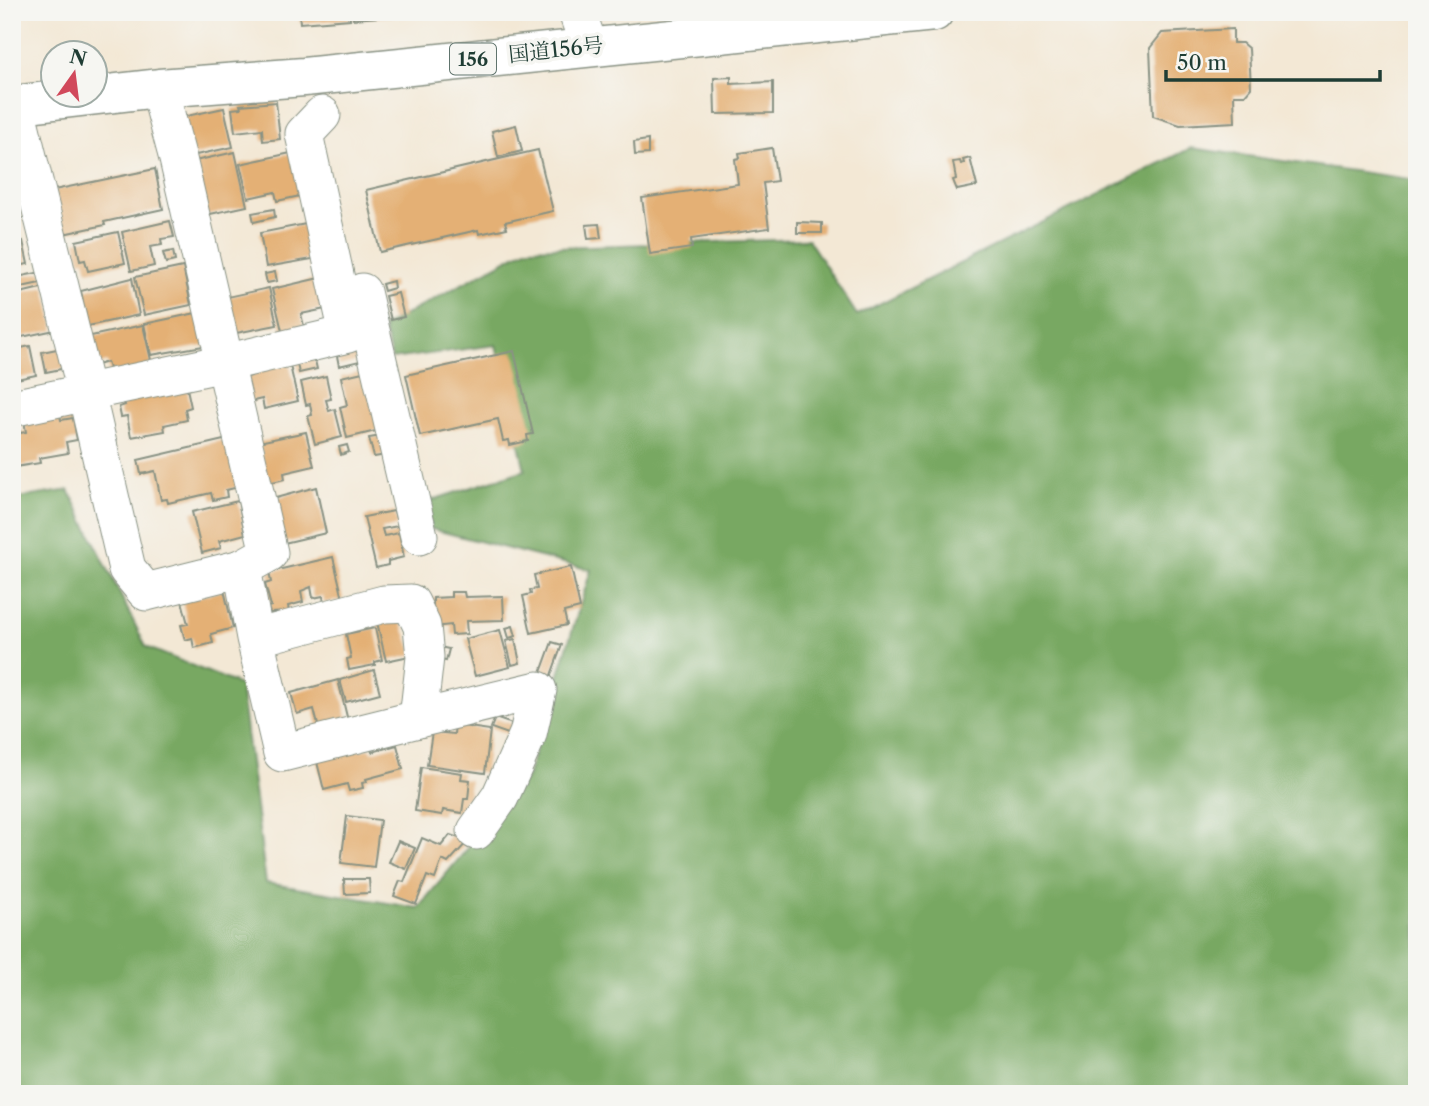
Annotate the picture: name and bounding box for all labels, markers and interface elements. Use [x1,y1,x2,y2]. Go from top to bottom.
street label: 国道156号 [507,32,605,67]
north arrow [38,38,108,108]
scale bar [1166,38,1380,82]
road number: 156 [450,44,496,74]
text: N [67,45,89,71]
text: 50 m [1177,50,1227,75]

